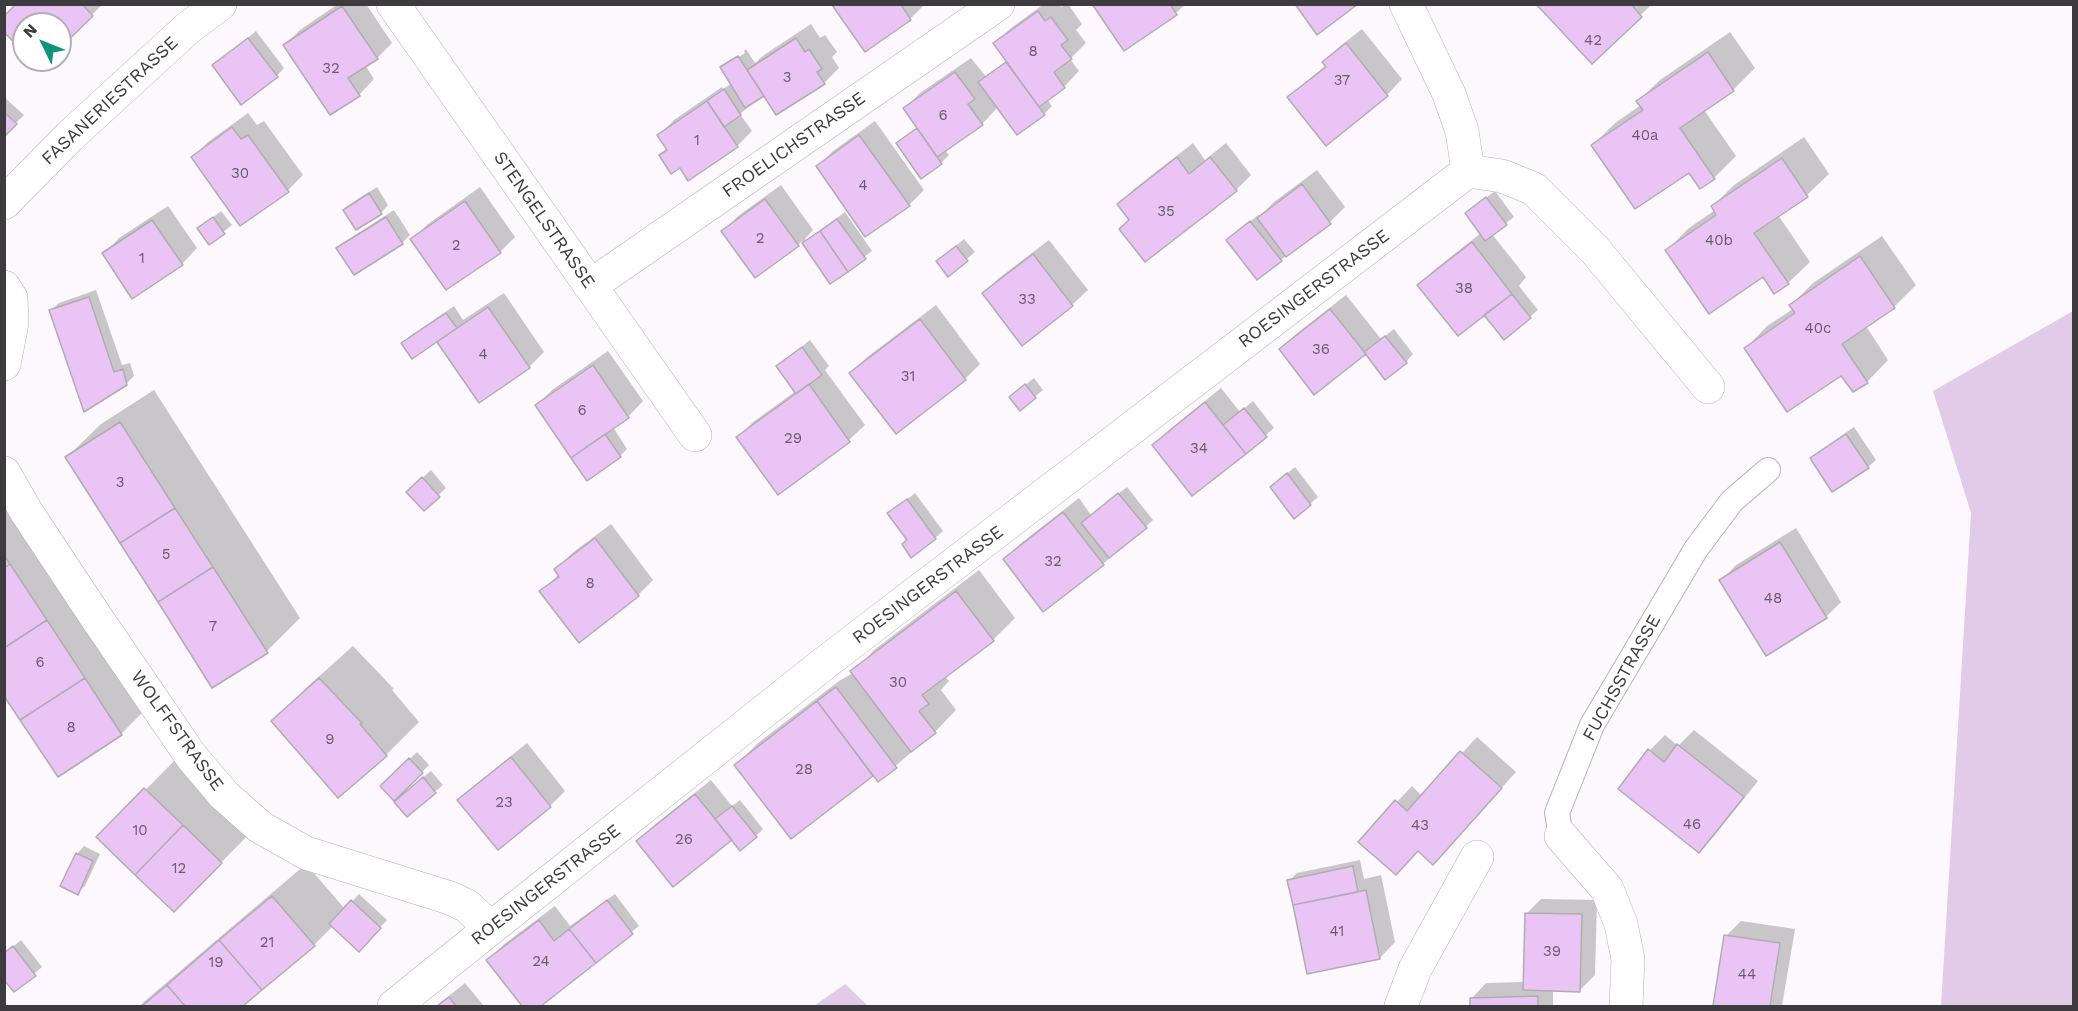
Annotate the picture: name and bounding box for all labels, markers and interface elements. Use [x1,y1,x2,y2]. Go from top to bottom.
north arrow [12,12,72,72]
text: N [19,20,41,42]
street label: FASANERIESTRASSE [37,32,183,170]
house number: 42 [1584,32,1602,50]
house number: 8 [1028,43,1038,61]
house number: 32 [322,60,340,78]
house number: 3 [783,69,791,87]
house number: 37 [1334,72,1350,90]
street label: FROELICHSTRASSE [718,88,870,202]
house number: 6 [938,107,948,125]
house number: 40a [1632,127,1658,145]
house number: 1 [694,132,700,150]
street label: STENGELSTRASSE [489,147,599,293]
house number: 30 [231,165,249,183]
house number: 4 [858,177,868,195]
house number: 35 [1157,203,1175,221]
street label: ROESINGERSTRASSE [1234,225,1394,353]
house number: 2 [756,230,764,248]
house number: 40b [1705,232,1733,250]
house number: 2 [452,237,460,255]
house number: 1 [139,250,145,268]
house number: 38 [1455,280,1473,298]
house number: 33 [1018,291,1036,309]
house number: 40c [1805,320,1831,338]
house number: 36 [1312,341,1330,359]
house number: 4 [478,346,488,364]
house number: 31 [901,368,915,386]
house number: 6 [577,402,587,420]
house number: 29 [784,430,802,448]
house number: 34 [1190,440,1208,458]
house number: 3 [116,474,124,492]
street label: ROESINGERSTRASSE [848,521,1008,649]
house number: 5 [162,546,170,564]
house number: 32 [1044,553,1062,571]
house number: 8 [585,575,595,593]
house number: 48 [1764,590,1782,608]
street label: FUCHSSTRASSE [1578,611,1666,745]
house number: 7 [209,618,217,636]
house number: 6 [35,654,45,672]
street label: WOLFFSTRASSE [126,667,228,795]
house number: 30 [889,674,907,692]
house number: 8 [66,719,76,737]
house number: 9 [325,731,335,749]
house number: 28 [795,761,813,779]
house number: 23 [495,794,513,812]
house number: 46 [1683,816,1701,834]
house number: 43 [1411,817,1429,835]
street label: ROESINGERSTRASSE [467,820,625,950]
house number: 10 [132,822,148,840]
house number: 26 [675,831,693,849]
house number: 12 [172,860,186,878]
house number: 41 [1330,923,1344,941]
house number: 21 [260,934,274,952]
house number: 39 [1543,943,1561,961]
house number: 24 [532,953,550,971]
house number: 19 [208,954,224,972]
house number: 44 [1738,966,1756,984]

